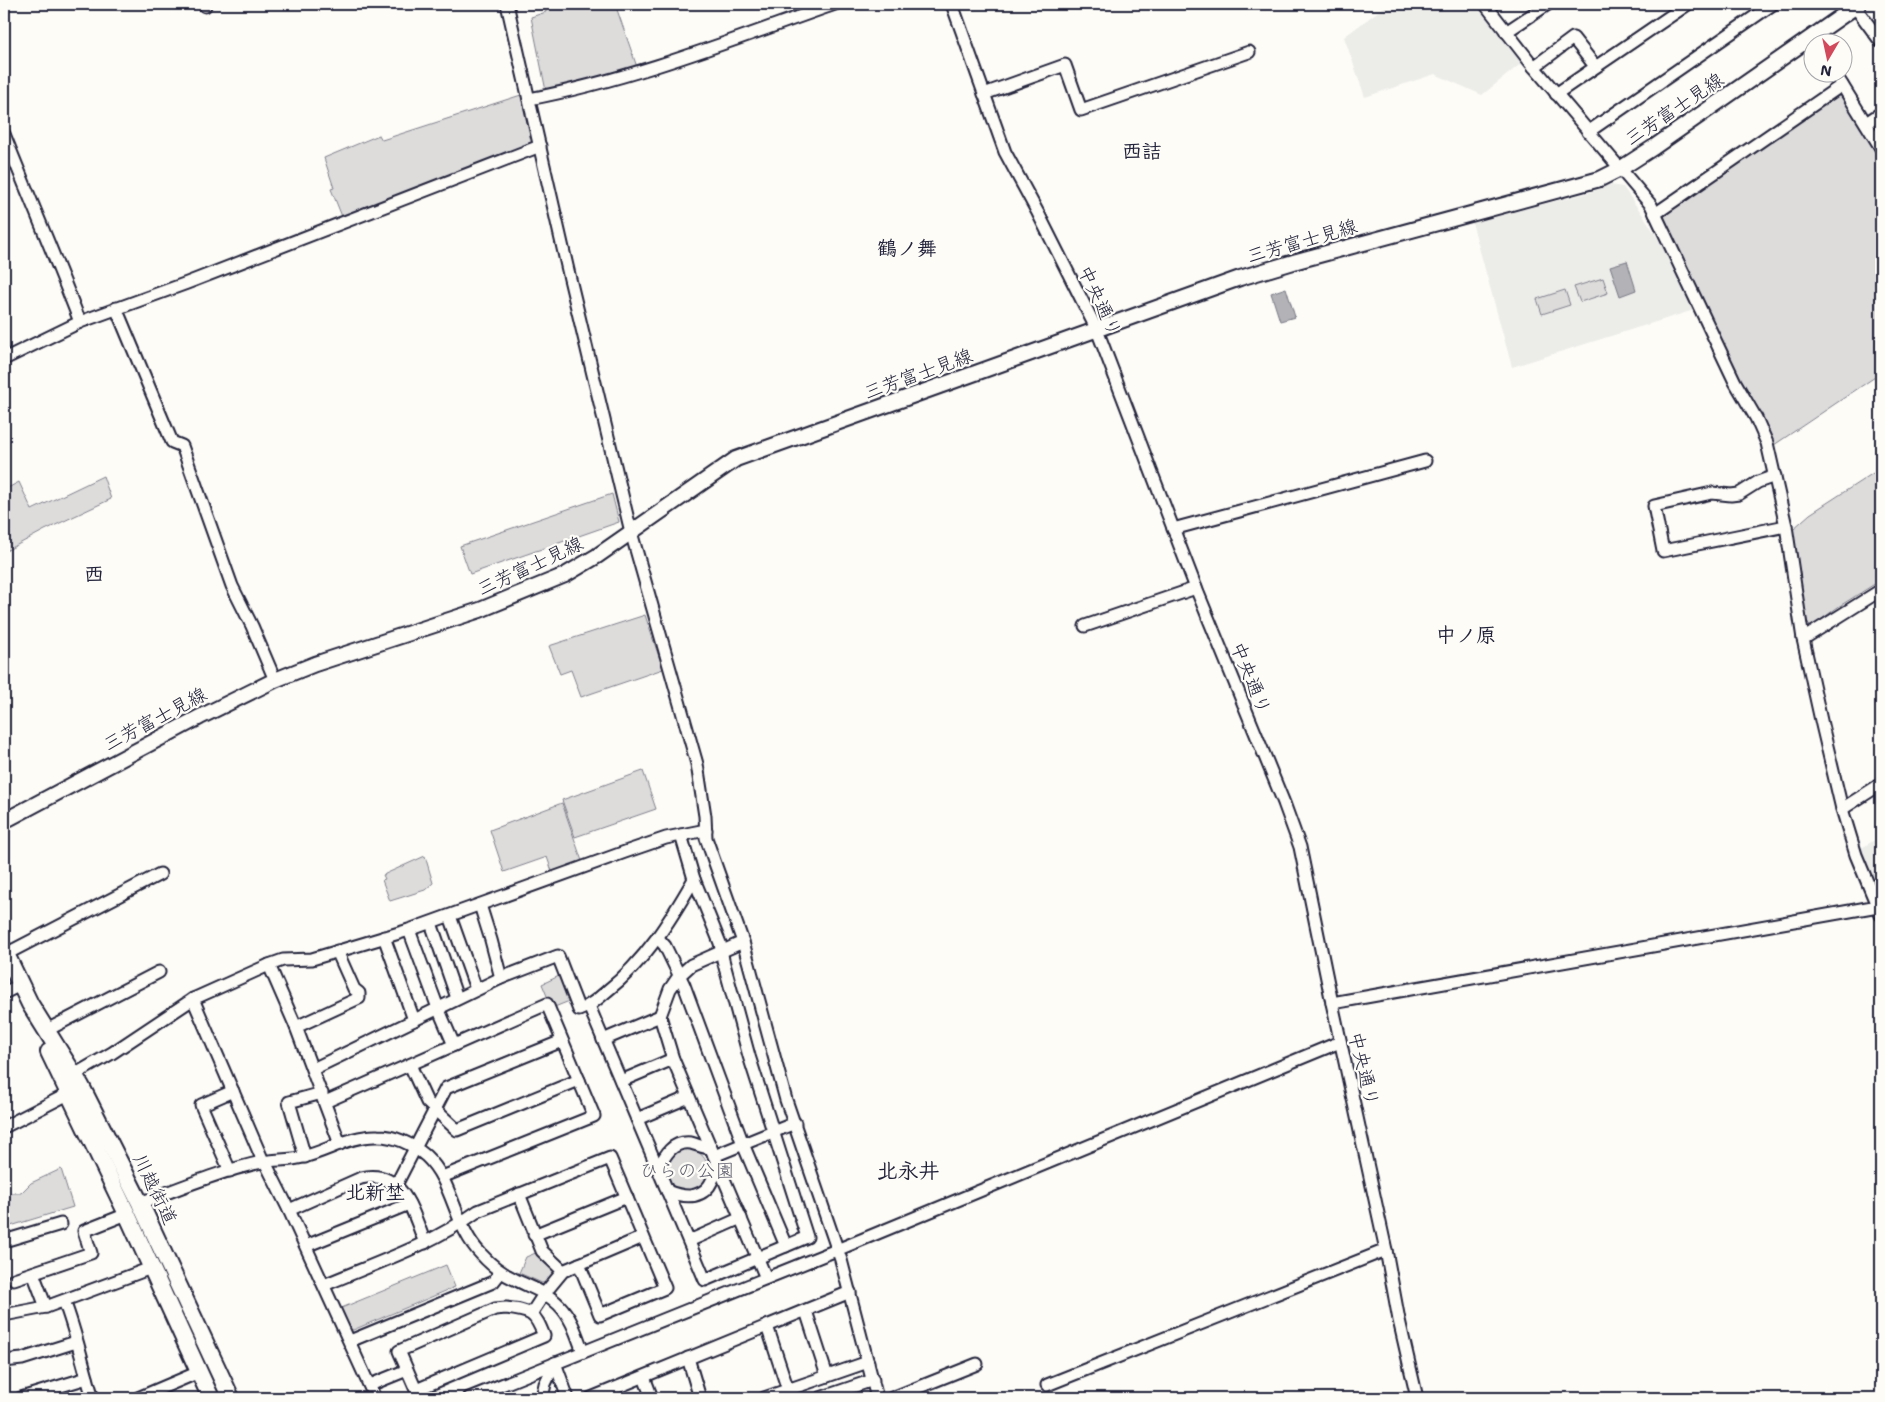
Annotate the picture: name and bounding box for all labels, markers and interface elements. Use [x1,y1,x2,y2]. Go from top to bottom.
north arrow [1802,32,1852,82]
text: N [1819,61,1833,81]
street label: 三芳富士見線 [1620,67,1728,151]
district label: 西詰 [1122,138,1162,164]
street label: 三芳富士見線 [1244,213,1360,269]
district label: 鶴ノ舞 [877,235,937,261]
street label: 中央通り [1073,261,1127,341]
street label: 三芳富士見線 [860,343,976,405]
street label: 三芳富士見線 [473,531,587,601]
district label: 西 [84,561,104,587]
district label: 中ノ原 [1436,622,1496,648]
street label: 中央通り [1225,638,1277,718]
street label: 三芳富士見線 [99,681,211,757]
street label: 中央通り [1343,1029,1385,1109]
street label: 川越街道 [127,1149,183,1229]
district label: 北永井 [877,1157,940,1185]
park label: ひらの公園 [639,1158,735,1183]
district label: 北新埜 [345,1179,405,1205]

